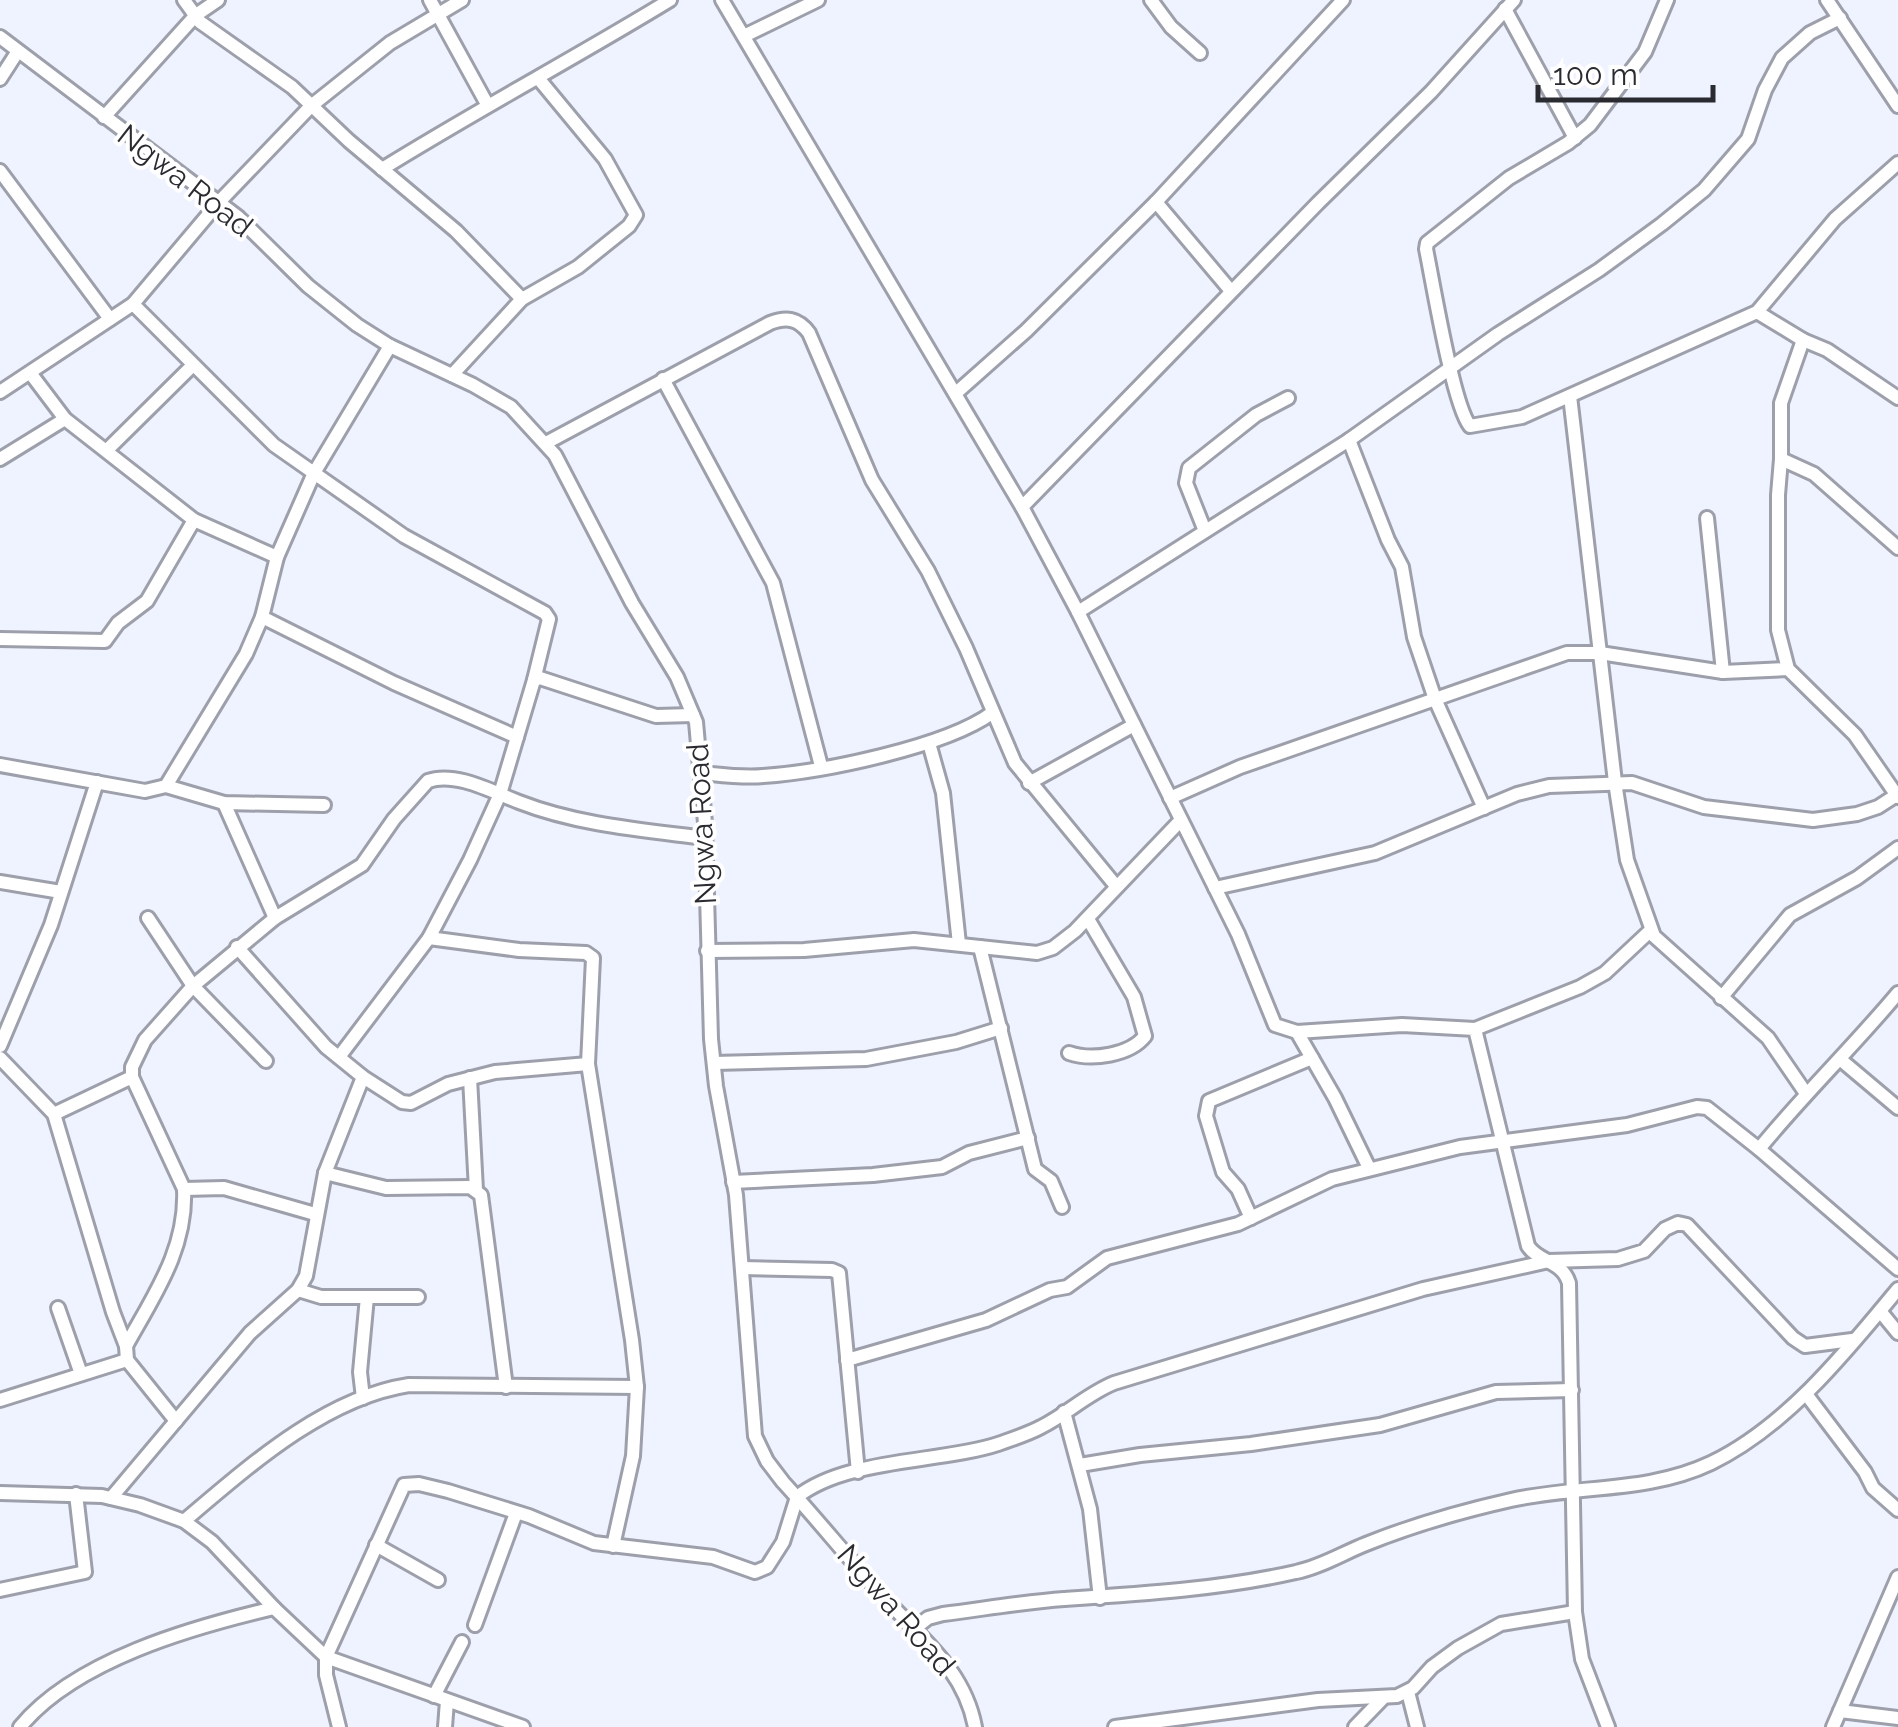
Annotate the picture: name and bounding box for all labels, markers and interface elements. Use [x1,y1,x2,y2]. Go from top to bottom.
scale bar [1538,40,1713,102]
text: 100 m [1553,57,1638,92]
street label: Ngwa Road [111,117,260,244]
street label: Ngwa Road [680,743,723,906]
street label: Ngwa Road [830,1537,963,1682]

